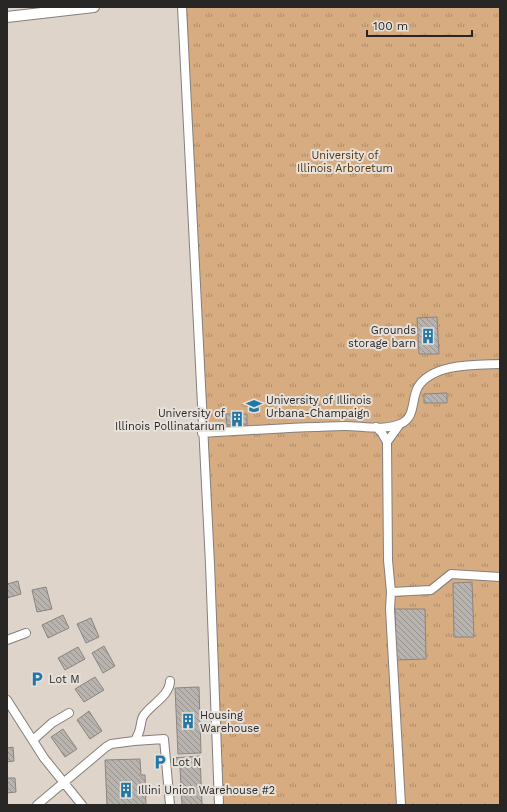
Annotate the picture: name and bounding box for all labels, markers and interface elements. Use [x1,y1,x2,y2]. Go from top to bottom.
scale bar [367,12,472,38]
text: 100 m [373,19,408,33]
park label: University of Illinois Arboretum [297,149,393,175]
place label: Grounds storage barn [348,324,416,350]
building icon: Grounds storage barn [419,327,437,345]
place label: University of Illinois Urbana-Champaign [266,394,372,420]
school or university icon: University of Illinois Urbana-Champaign [245,397,263,415]
place label: University of Illinois Pollinatarium [115,407,226,433]
building icon: University of Illinois Pollinatarium [228,410,246,428]
parking icon: Lot M [28,670,46,688]
place label: Lot M [49,673,80,686]
place label: Housing Warehouse [200,709,259,735]
building icon: Housing Warehouse [179,712,197,730]
parking icon: Lot N [151,753,169,771]
place label: Lot N [172,756,201,769]
building icon: Illini Union Warehouse #2 [117,781,135,799]
place label: Illini Union Warehouse #2 [138,784,275,797]

